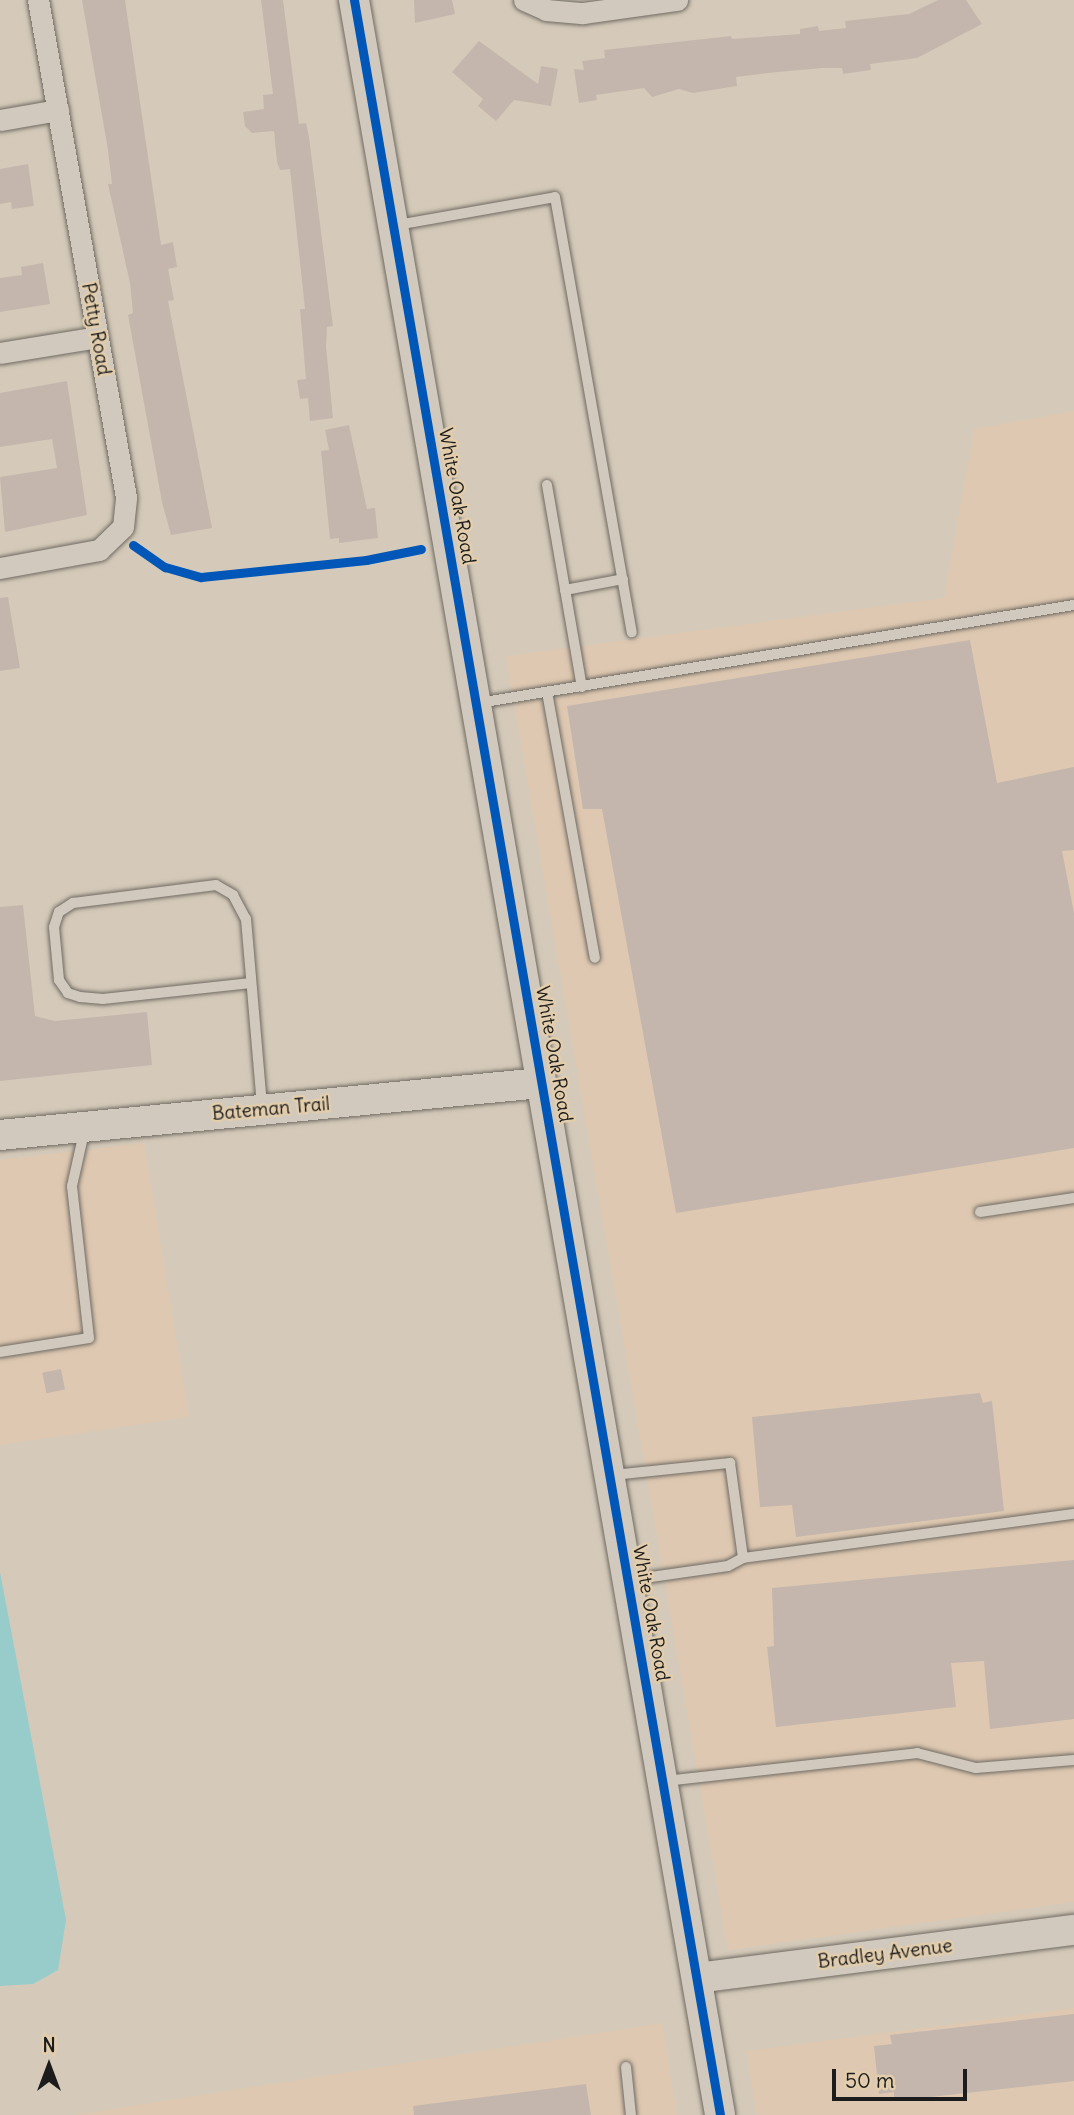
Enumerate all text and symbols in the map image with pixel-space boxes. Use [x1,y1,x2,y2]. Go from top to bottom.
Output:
street label: Petty Road [77,281,115,377]
street label: White Oak Road [434,426,480,566]
street label: White Oak Road [531,984,577,1124]
street label: Bateman Trail [211,1092,331,1126]
street label: White Oak Road [628,1543,674,1683]
street label: Bradley Avenue [816,1934,954,1974]
north arrow [14,2031,84,2101]
text: N [42,2033,56,2057]
scale bar [836,2056,971,2100]
text: 50 m [845,2067,894,2094]

